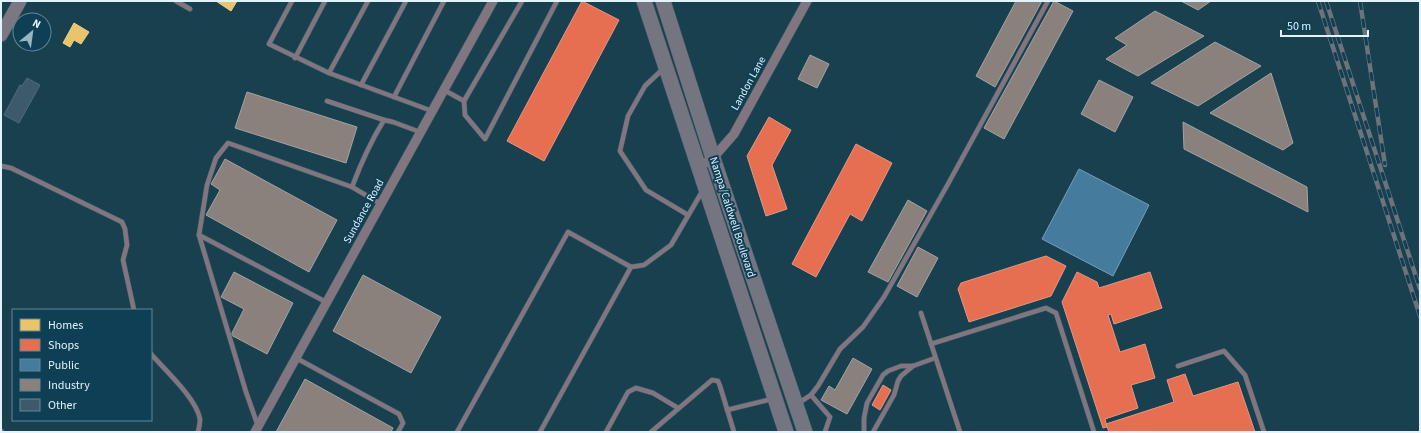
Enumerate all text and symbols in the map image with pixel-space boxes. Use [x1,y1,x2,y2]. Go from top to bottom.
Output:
north arrow [12,12,52,52]
scale bar [1281,12,1368,38]
text: N [30,15,43,32]
text: 50 m [1287,18,1311,35]
street label: Landon Lane [727,53,770,113]
street label: Nampa/Caldwell Boulevard [706,155,759,279]
street label: Sundance Road [340,176,387,246]
legend [12,309,152,421]
text: Homes [48,317,83,334]
text: Shops [48,337,79,354]
text: Public [48,357,80,374]
text: Industry [48,377,90,394]
text: Other [48,397,78,414]

